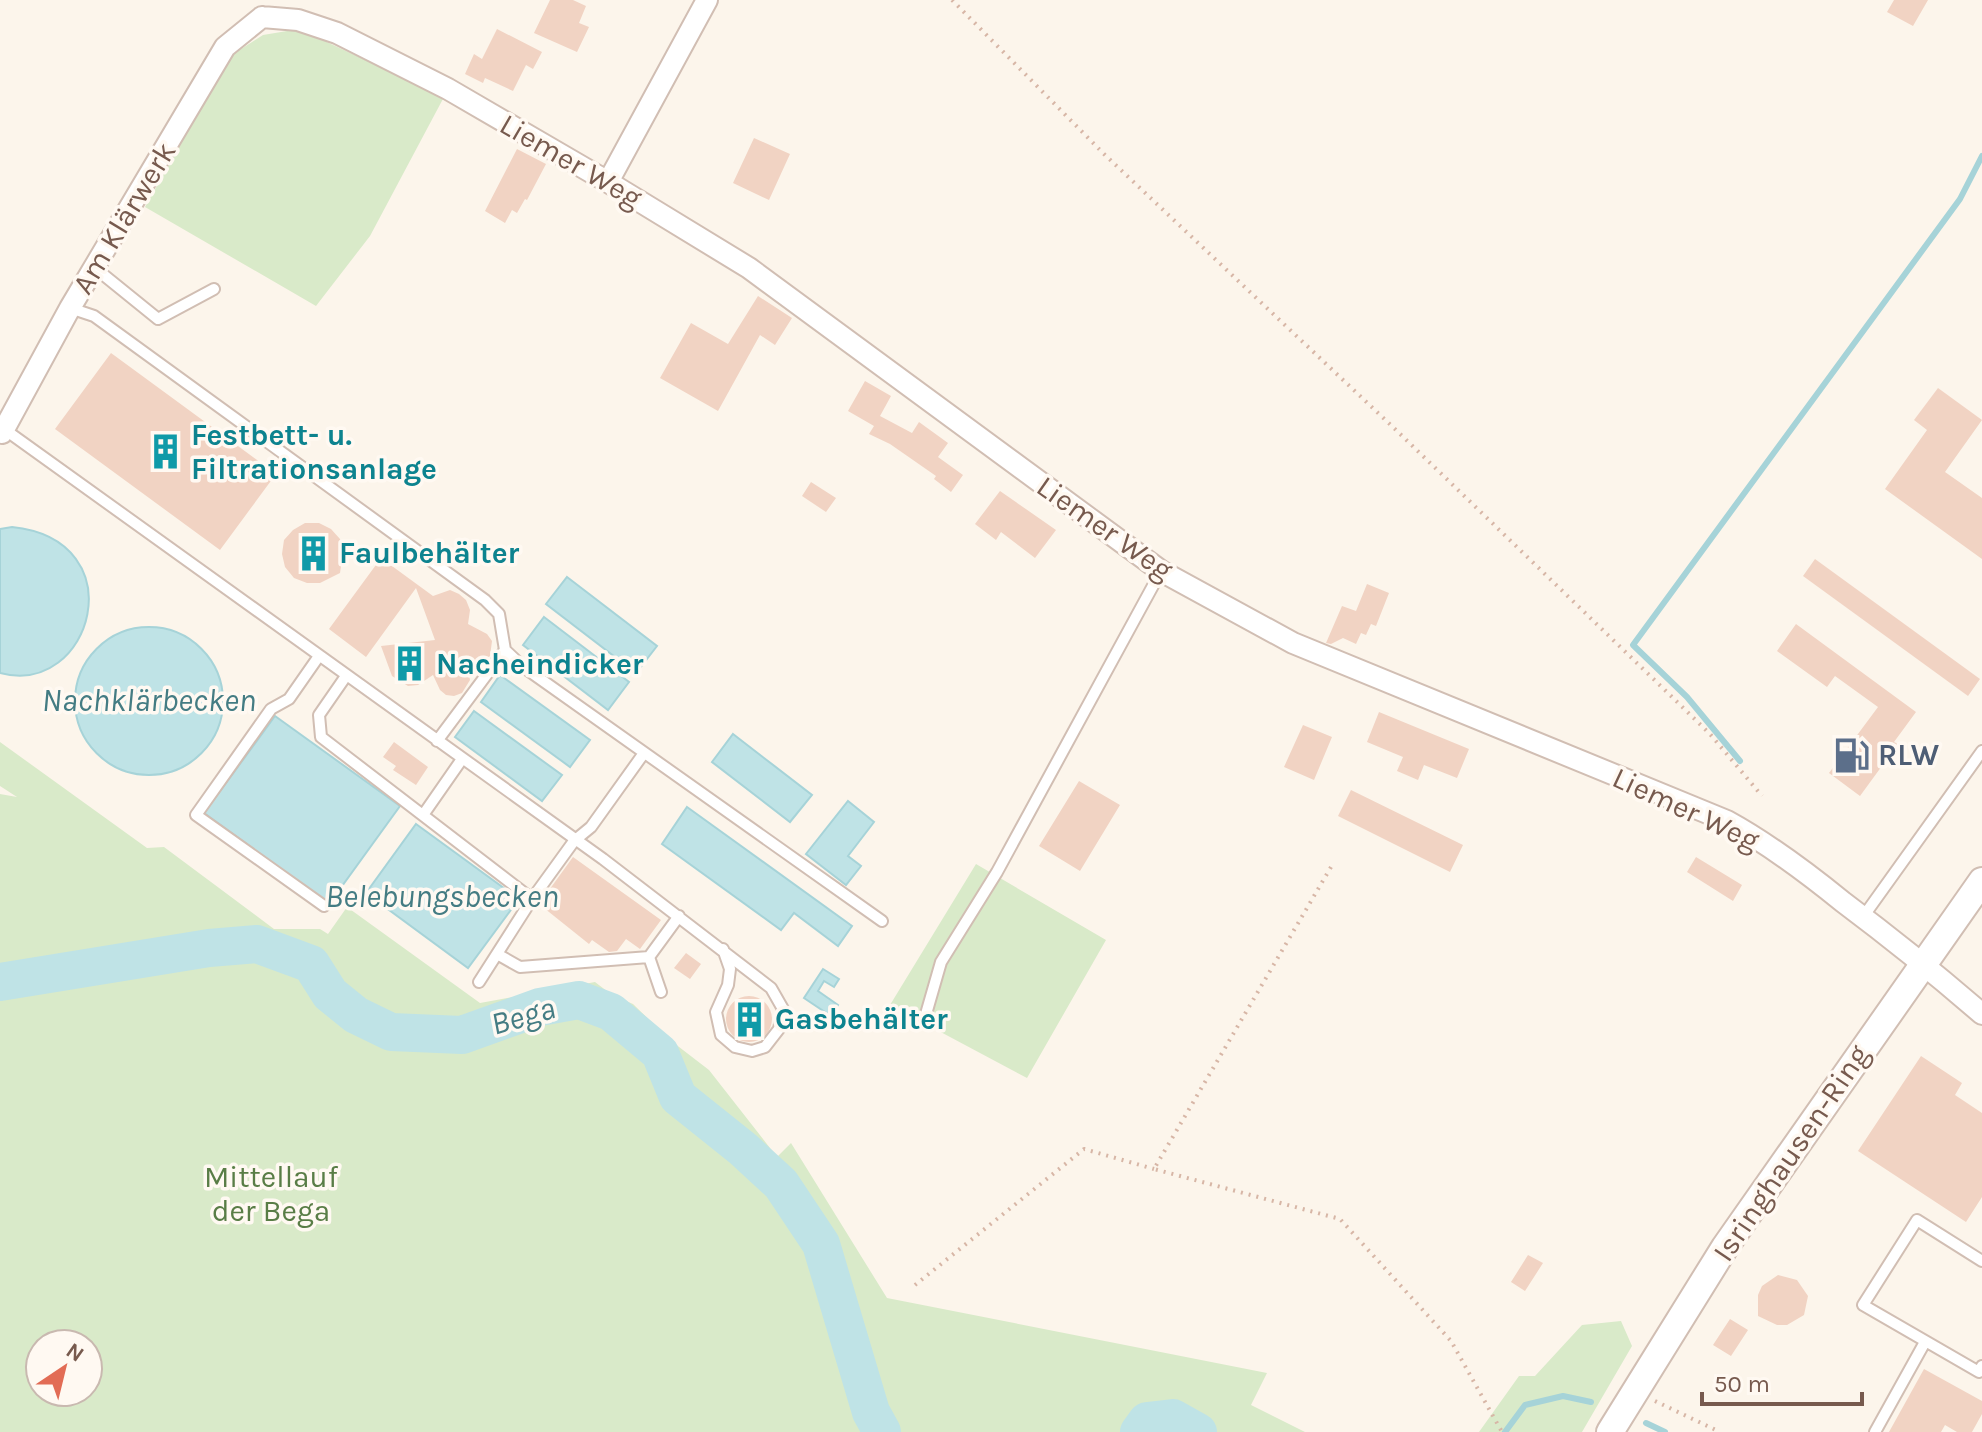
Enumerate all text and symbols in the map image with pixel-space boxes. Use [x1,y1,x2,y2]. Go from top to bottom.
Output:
street label: Liemer Weg [494,106,648,216]
street label: Am Klärwerk [64,135,184,301]
place label: Festbett- u. Filtrationsanlage [191,417,437,487]
building icon: Festbett- u. Filtrationsanlage [146,433,184,471]
street label: Liemer Weg [1030,468,1180,588]
building icon: Faulbehälter [294,534,332,572]
place label: Faulbehälter [339,535,520,571]
building icon: Nacheindicker [391,645,429,683]
place label: Nacheindicker [436,646,644,682]
water label: Nachklärbecken [42,682,256,719]
fuel station icon: RLW [1833,736,1871,774]
place label: RLW [1878,737,1940,773]
street label: Liemer Weg [1607,759,1765,859]
water label: Belebungsbecken [325,878,559,915]
water label: Bega [487,989,559,1043]
building icon: Gasbehälter [730,1000,768,1038]
place label: Gasbehälter [775,1001,948,1037]
street label: Isringhausen-Ring [1705,1038,1877,1268]
park label: Mittellauf der Bega [204,1159,339,1229]
north arrow [24,1328,104,1408]
text: N [61,1337,89,1368]
scale bar [1702,1356,1862,1406]
text: 50 m [1714,1370,1770,1398]

